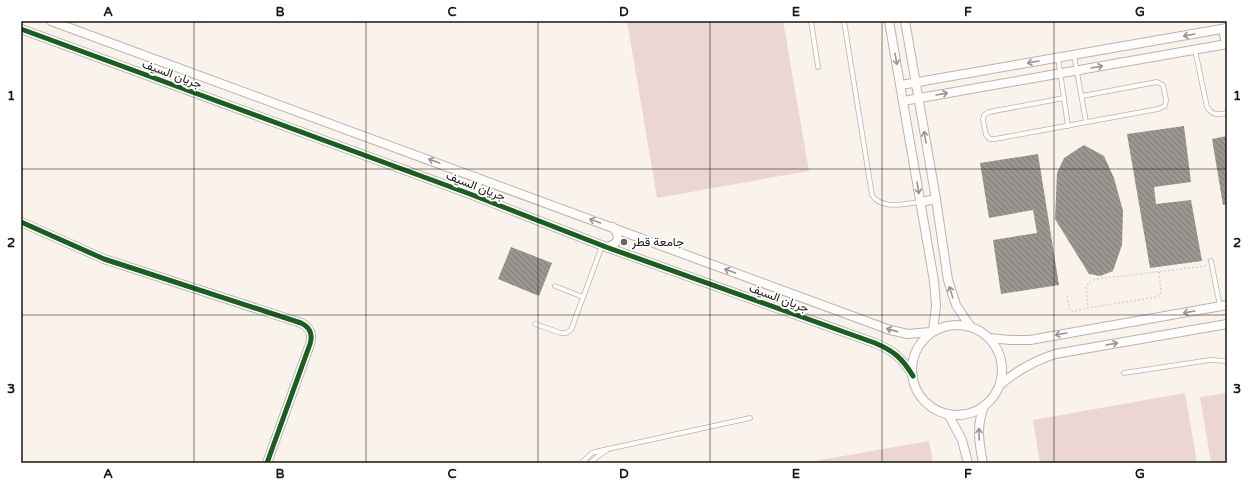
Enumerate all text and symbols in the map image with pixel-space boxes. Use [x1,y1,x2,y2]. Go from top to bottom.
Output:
text: A [103,4,113,20]
text: B [275,4,285,20]
text: C [447,4,457,20]
text: D [619,4,629,20]
text: E [792,4,800,20]
text: F [964,4,972,20]
text: G [1135,4,1145,20]
one-way arrow [1182,31,1195,39]
one-way arrow [892,53,900,66]
street label: جريان السيف [140,57,204,92]
one-way arrow [1027,58,1040,66]
one-way arrow [1090,63,1103,71]
text: 1 [7,88,15,104]
text: 1 [1233,88,1241,104]
one-way arrow [935,90,948,98]
one-way arrow [921,130,929,143]
one-way arrow [428,157,440,165]
street label: جريان السيف [444,168,508,205]
one-way arrow [914,181,922,194]
one-way arrow [590,216,602,224]
text: 2 [7,235,15,251]
place label: جامعة قطر [631,235,684,250]
text: 2 [1233,235,1241,251]
marker: جامعة قطر [619,237,629,247]
one-way arrow [725,266,737,274]
street label: جريان السيف [747,281,811,316]
one-way arrow [947,287,955,299]
one-way arrow [1182,308,1195,316]
one-way arrow [885,326,898,333]
one-way arrow [1054,331,1067,339]
one-way arrow [1105,340,1118,348]
text: 3 [7,381,15,397]
text: 3 [1233,381,1241,397]
one-way arrow [975,428,983,441]
text: A [103,466,113,482]
text: B [275,466,285,482]
text: C [447,466,457,482]
text: D [619,466,629,482]
text: E [792,466,800,482]
text: F [964,466,972,482]
text: G [1135,466,1145,482]

